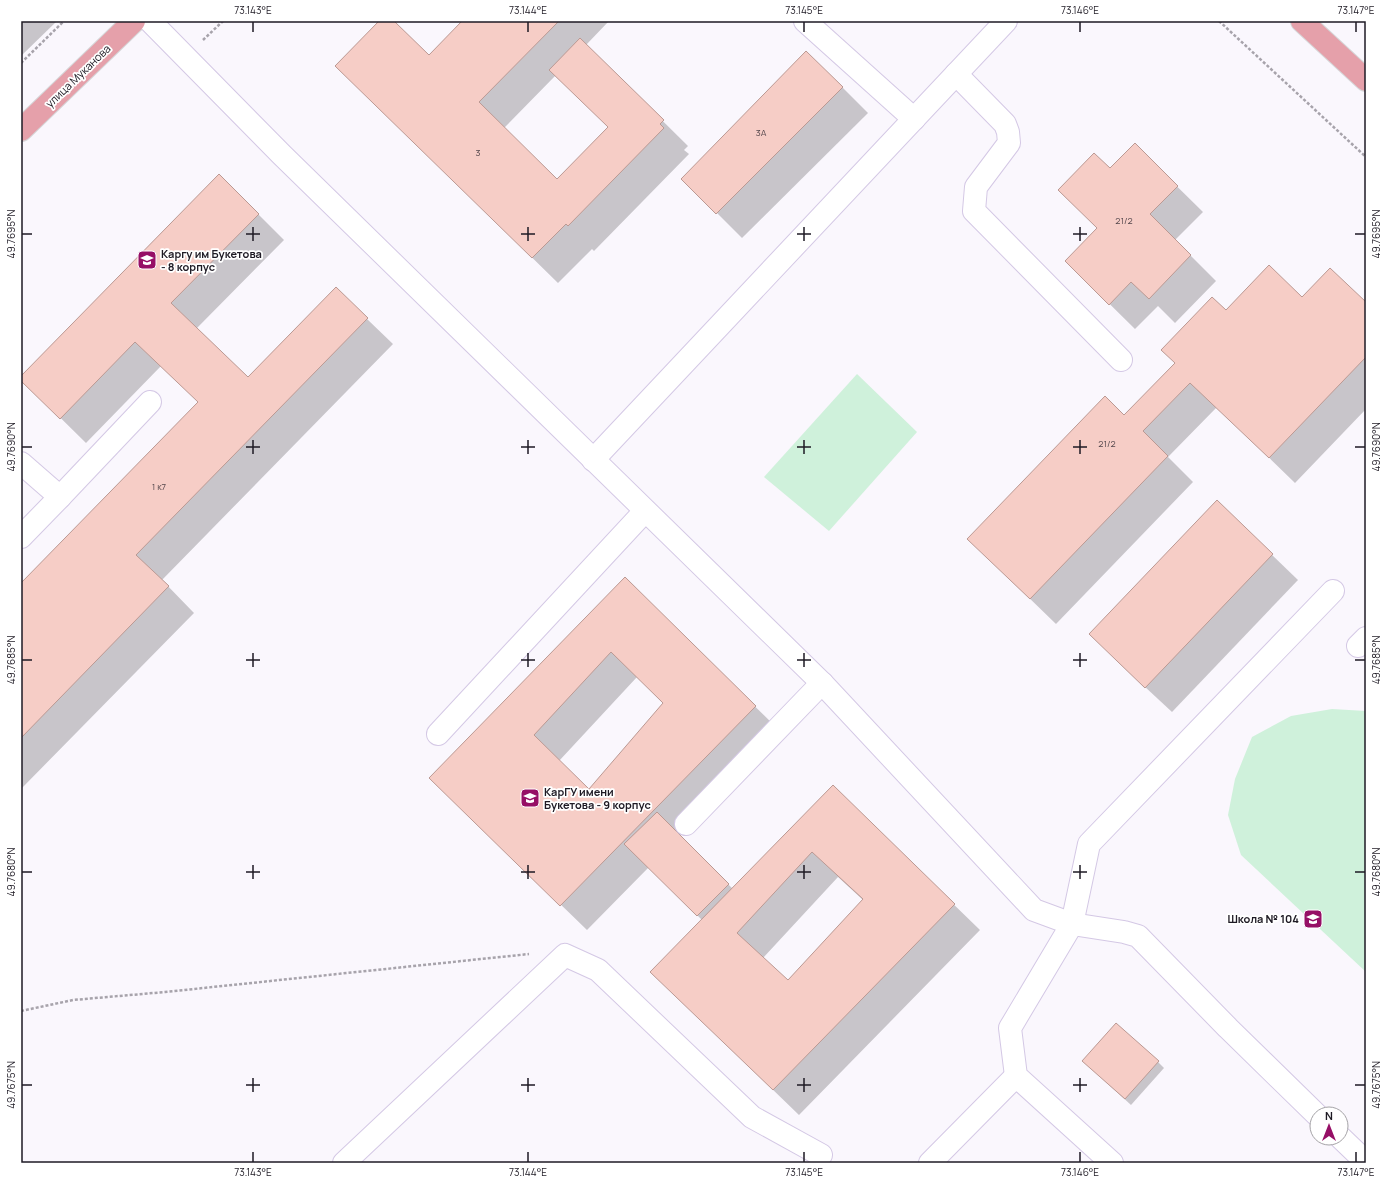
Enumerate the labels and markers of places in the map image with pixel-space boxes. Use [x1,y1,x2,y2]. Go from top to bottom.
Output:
place label: Каргу им Букетова - 8 корпус [161,246,262,274]
school or university icon: Каргу им Букетова - 8 корпус [136,249,158,271]
place label: КарГУ имени Букетова - 9 корпус [544,784,651,812]
school or university icon: КарГУ имени Букетова - 9 корпус [519,787,541,809]
school or university icon: Школа № 104 [1302,908,1324,930]
place label: Школа № 104 [1227,911,1299,926]

